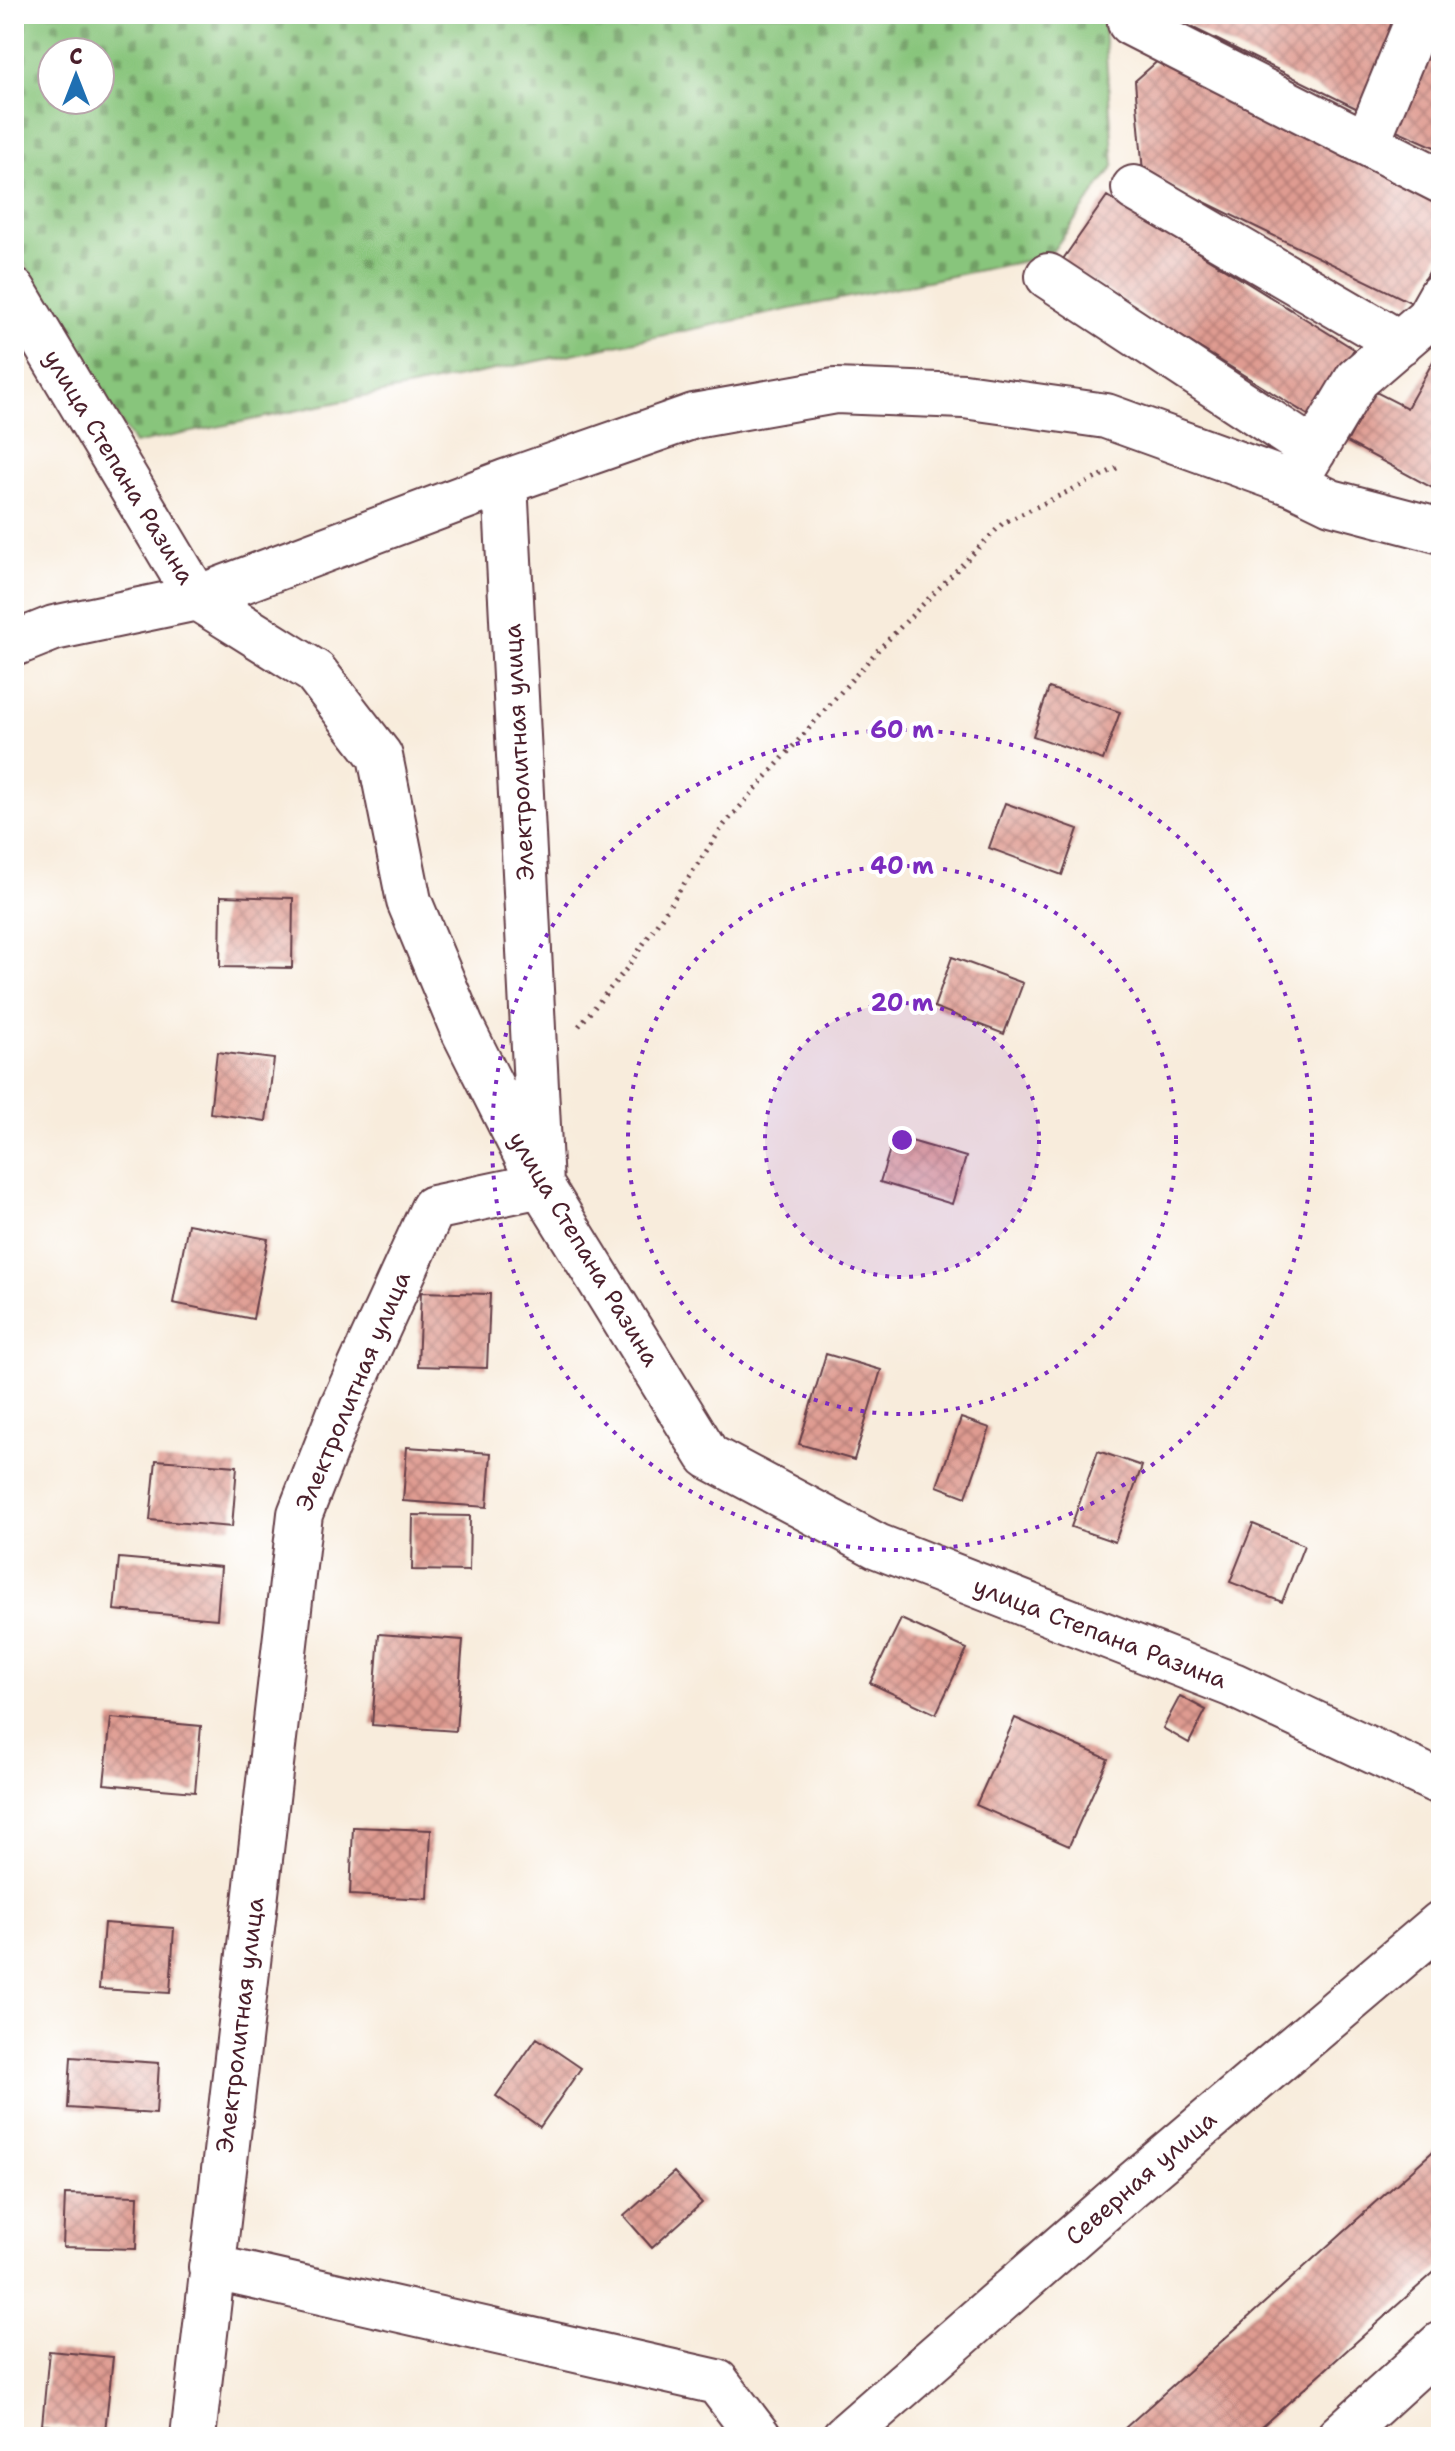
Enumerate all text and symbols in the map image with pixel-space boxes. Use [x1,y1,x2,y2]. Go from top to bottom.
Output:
north arrow [36,36,116,116]
text: С [69,42,83,71]
street label: улица Степана Разина [36,344,202,591]
street label: Электролитная улица [496,623,542,881]
text: 60 m [870,714,934,746]
text: 40 m [870,850,934,882]
text: 20 m [870,987,934,1019]
street label: улица Степана Разина [501,1126,667,1373]
centre of rings [888,1126,916,1154]
street label: Электролитная улица [288,1266,418,1516]
street label: улица Степана Разина [969,1570,1231,1696]
street label: Электролитная улица [208,1895,272,2154]
street label: Северная улица [1059,2104,1223,2252]

